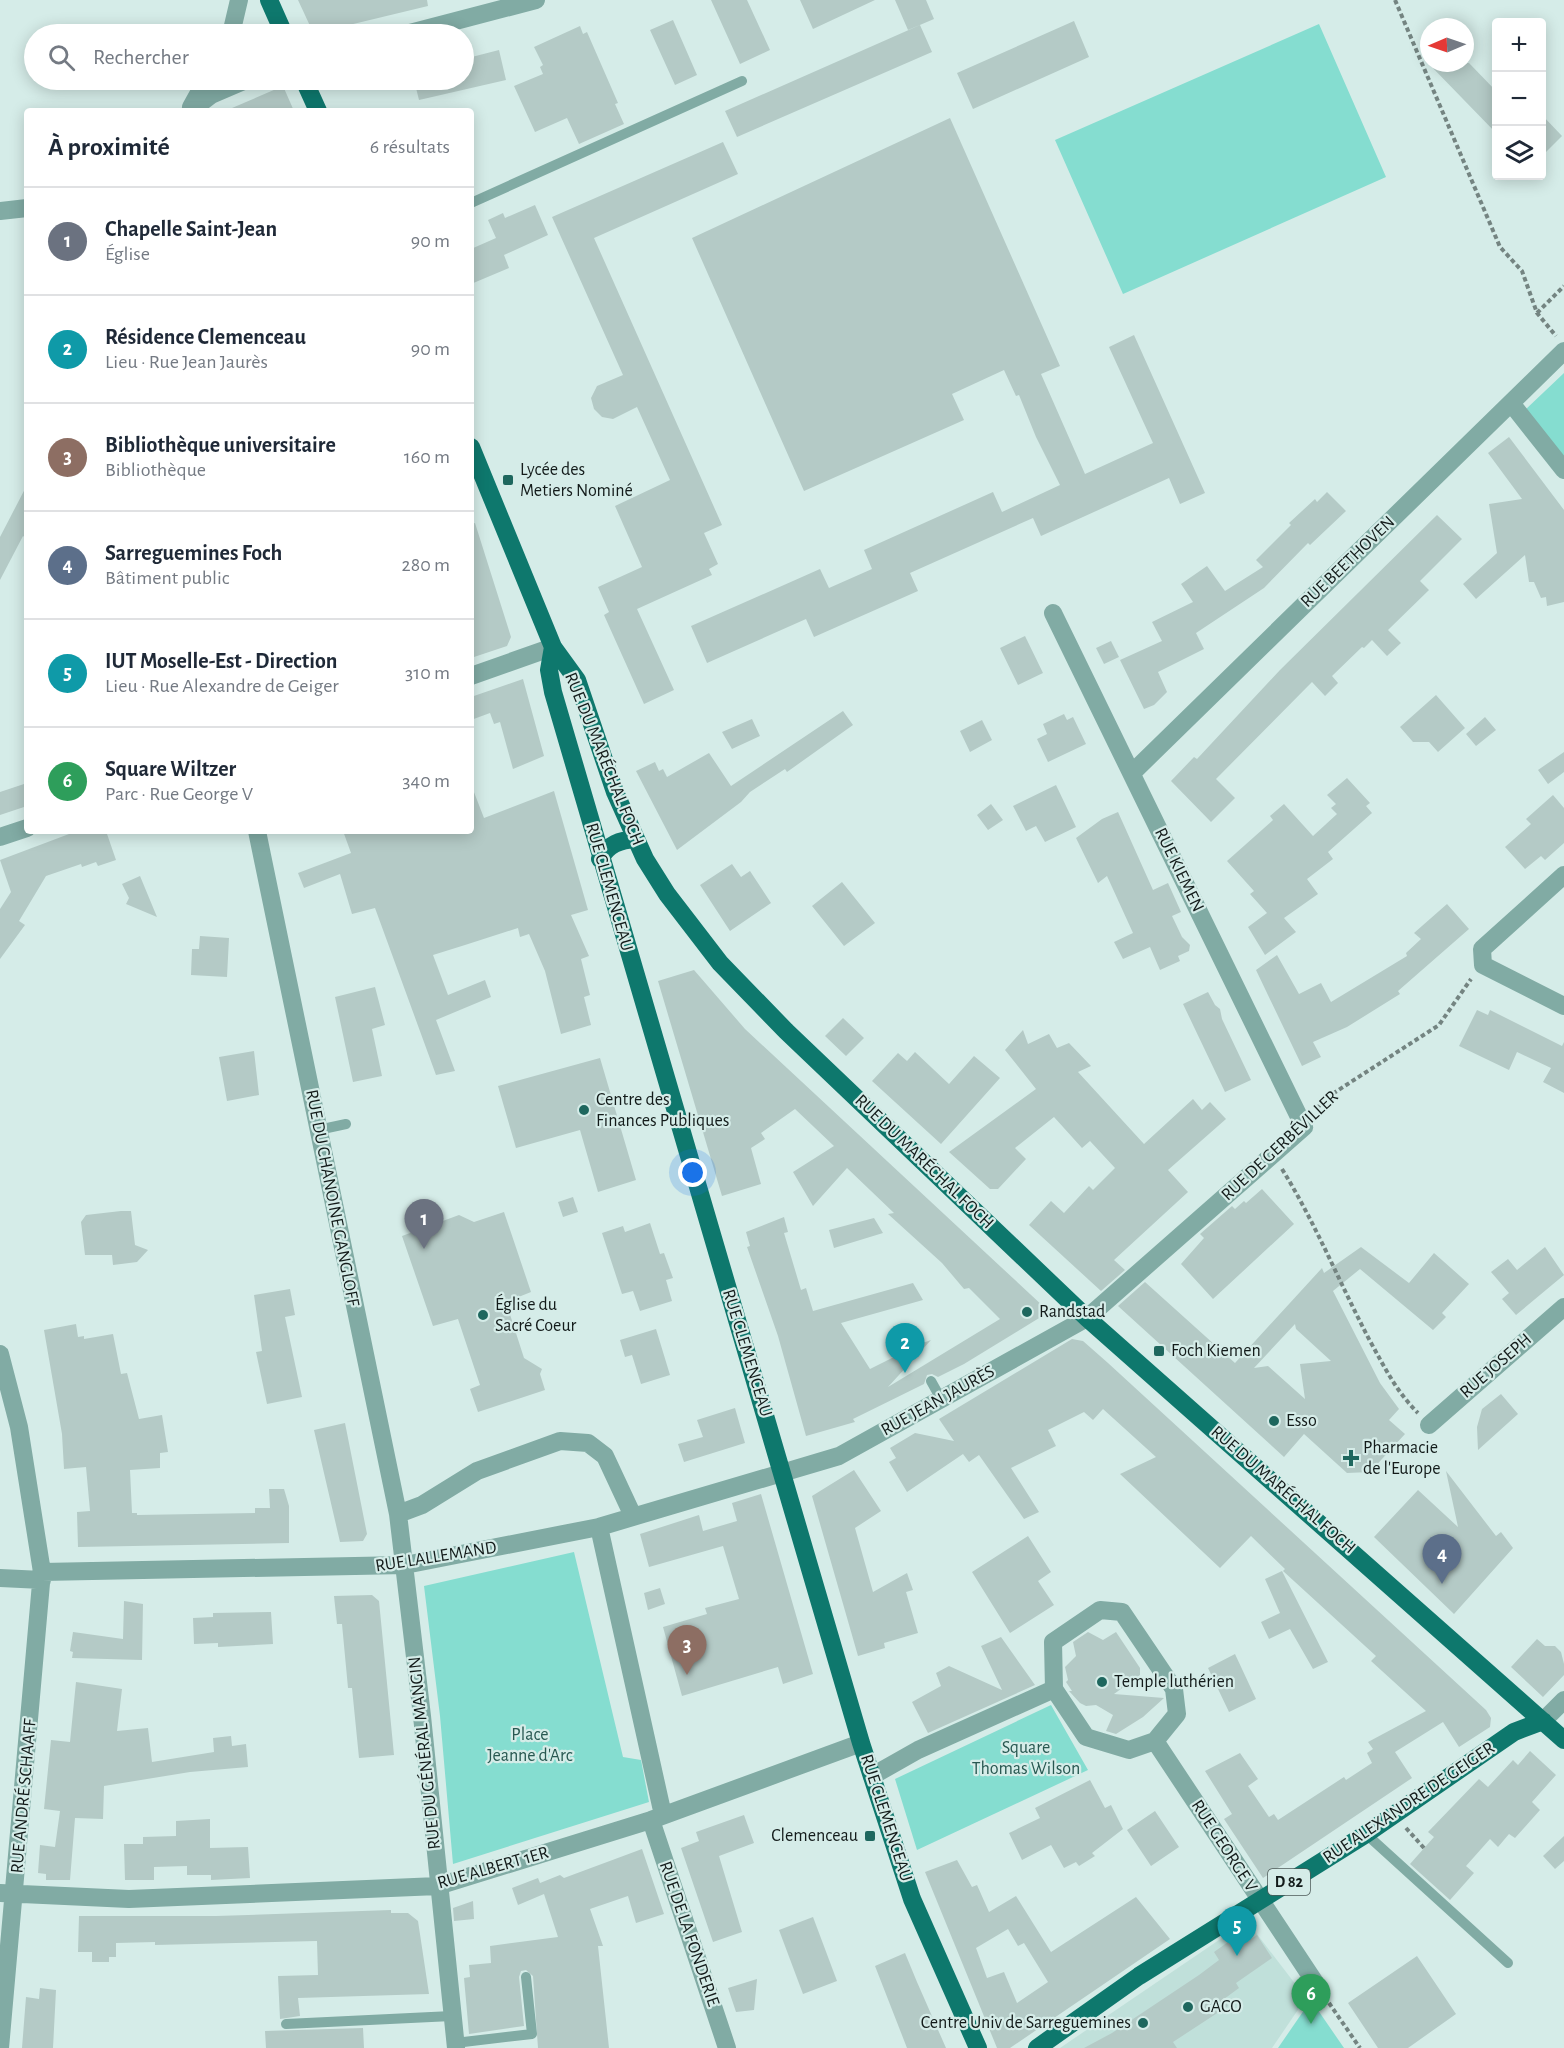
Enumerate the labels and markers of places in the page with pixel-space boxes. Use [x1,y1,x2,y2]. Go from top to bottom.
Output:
place label: Lycée des Metiers Nominé [520,461,633,500]
marker: Lycée des Metiers Nominé [501,473,515,487]
place label: Centre des Finances Publiques [596,1091,729,1130]
marker: Centre des Finances Publiques [577,1103,591,1117]
pin: 1 [404,1200,444,1249]
place label: Église du Sacré Coeur [495,1293,576,1335]
place label: Randstad [1039,1303,1105,1321]
marker: Randstad [1020,1305,1034,1319]
marker: Église du Sacré Coeur [476,1308,490,1322]
pin: 2 [886,1324,924,1373]
place label: Foch Kiemen [1171,1342,1261,1360]
marker: Foch Kiemen [1152,1344,1166,1358]
place label: Esso [1286,1412,1317,1430]
marker: Esso [1267,1414,1281,1428]
place label: Pharmacie de l'Europe [1363,1439,1440,1478]
marker: Pharmacie de l'Europe [1344,1451,1358,1465]
pin: 4 [1422,1534,1462,1584]
pin: 3 [668,1626,706,1675]
place label: Temple luthérien [1114,1673,1234,1691]
marker: Temple luthérien [1095,1675,1109,1689]
place label: Clemenceau [771,1827,858,1845]
marker: Clemenceau [863,1829,877,1843]
pin: 5 [1218,1906,1256,1956]
pin: 6 [1292,1974,1330,2024]
place label: GACO [1200,1998,1242,2016]
marker: GACO [1181,2000,1195,2014]
place label: Centre Univ de Sarreguemines [921,2014,1131,2032]
marker: Centre Univ de Sarreguemines [1136,2016,1150,2030]

